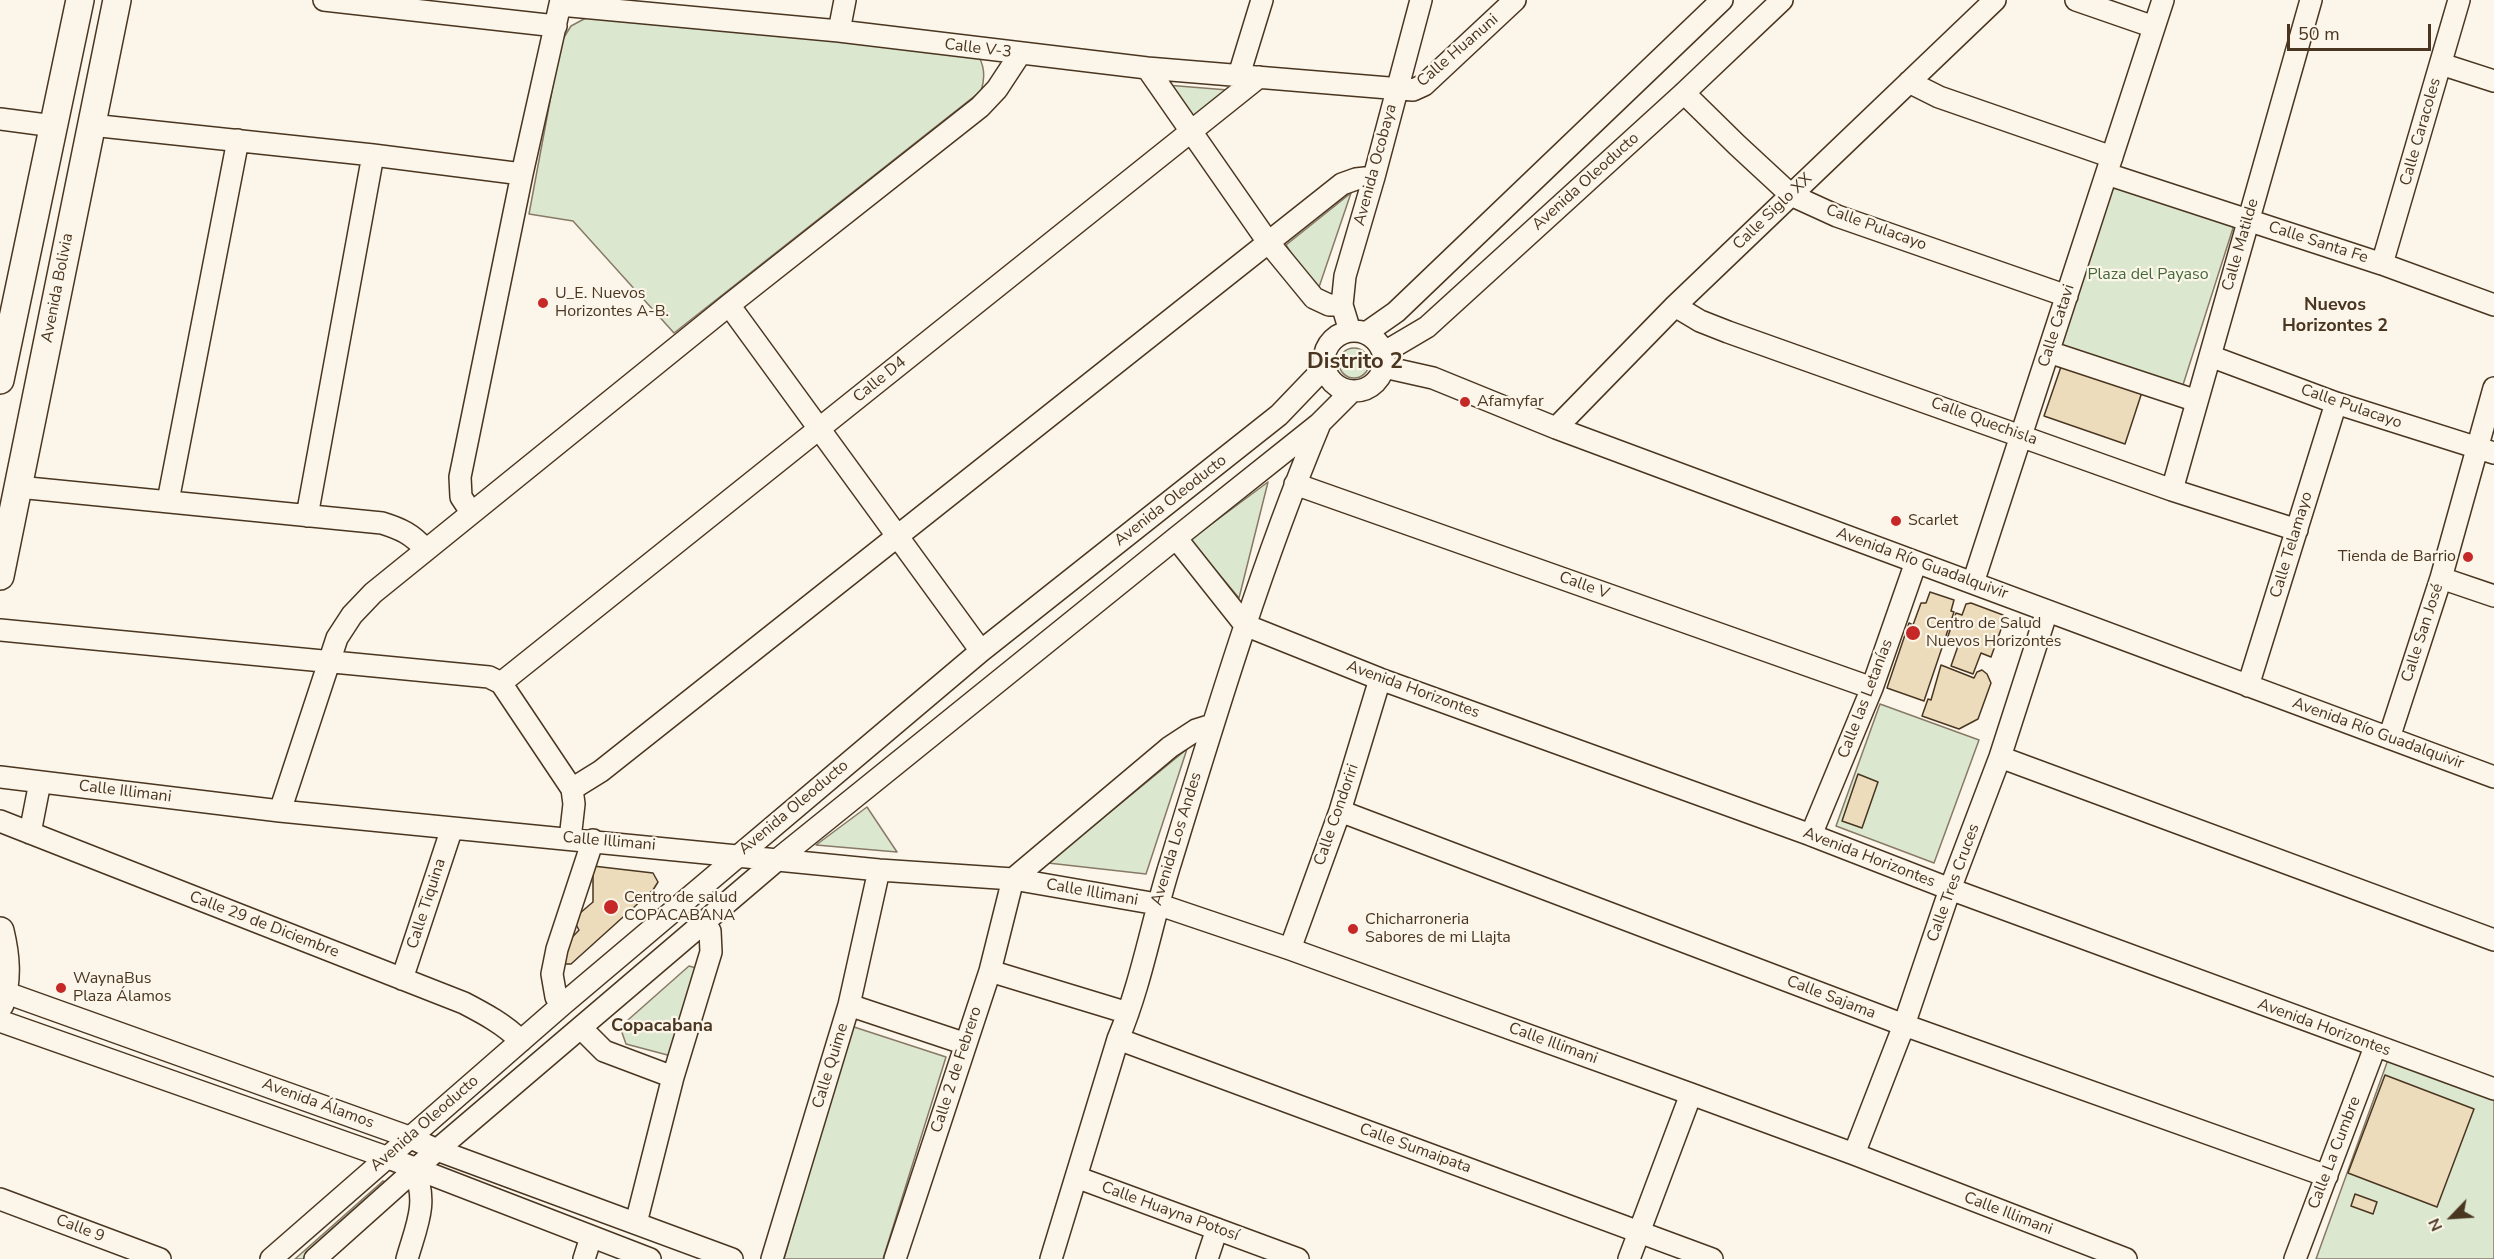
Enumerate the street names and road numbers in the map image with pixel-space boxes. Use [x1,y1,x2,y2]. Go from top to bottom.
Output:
street label: Calle Huanuni [1413,10,1503,92]
street label: Calle V-3 [943,35,1013,63]
street label: Calle Caracoles [2396,76,2446,188]
street label: Avenida Ocobaya [1351,102,1401,228]
street label: Avenida Oleoducto [1529,129,1643,235]
street label: Calle Siglo XX [1730,170,1816,254]
street label: Calle Matilde [2219,197,2263,293]
street label: Calle Pulacayo [1823,201,1929,255]
street label: Calle Santa Fe [2266,218,2370,268]
street label: Avenida Bolivia [38,232,78,344]
street label: Calle Catavi [2035,282,2079,370]
street label: Calle D4 [850,353,910,407]
street label: Calle Pulacayo [2298,381,2404,433]
street label: Calle Quechisla [1928,394,2040,450]
street label: Avenida Oleoducto [1111,451,1231,551]
street label: Calle Telamayo [2267,489,2317,601]
street label: Avenida Río Guadalquivir [1834,524,2010,604]
street label: Calle V [1556,568,1612,604]
street label: Calle San José [2398,581,2448,685]
street label: Calle las Letanías [1834,637,1898,761]
street label: Avenida Horizontes [1344,657,1482,723]
street label: Avenida Río Guadalquivir [2290,694,2466,774]
street label: Avenida Oleoducto [735,757,853,859]
street label: Calle Condoriri [1311,762,1363,868]
street label: Avenida Los Andes [1148,770,1206,908]
street label: Calle Illimani [78,777,172,807]
street label: Calle Tres Cruces [1924,821,1984,945]
street label: Avenida Horizontes [1800,824,1938,892]
street label: Calle Illimani [562,828,656,856]
street label: Calle Tiquina [403,856,451,952]
street label: Calle Illimani [1044,875,1140,911]
street label: Calle 29 de Diciembre [187,888,341,962]
street label: Calle Sajama [1784,972,1878,1024]
street label: Avenida Horizontes [2255,995,2393,1061]
street label: Calle 2 de Febrero [928,1004,986,1136]
street label: Calle Illimani [1506,1019,1600,1069]
street label: Calle Quime [809,1021,853,1111]
street label: Avenida Oleoducto [367,1072,483,1176]
street label: Avenida Álamos [259,1075,377,1133]
street label: Calle La Cumbre [2305,1094,2365,1212]
street label: Calle Sumaipata [1356,1120,1474,1178]
street label: Calle Huayna Potosí [1099,1178,1241,1246]
street label: Calle Illimani [1961,1188,2055,1240]
street label: Calle 9 [53,1211,107,1247]

